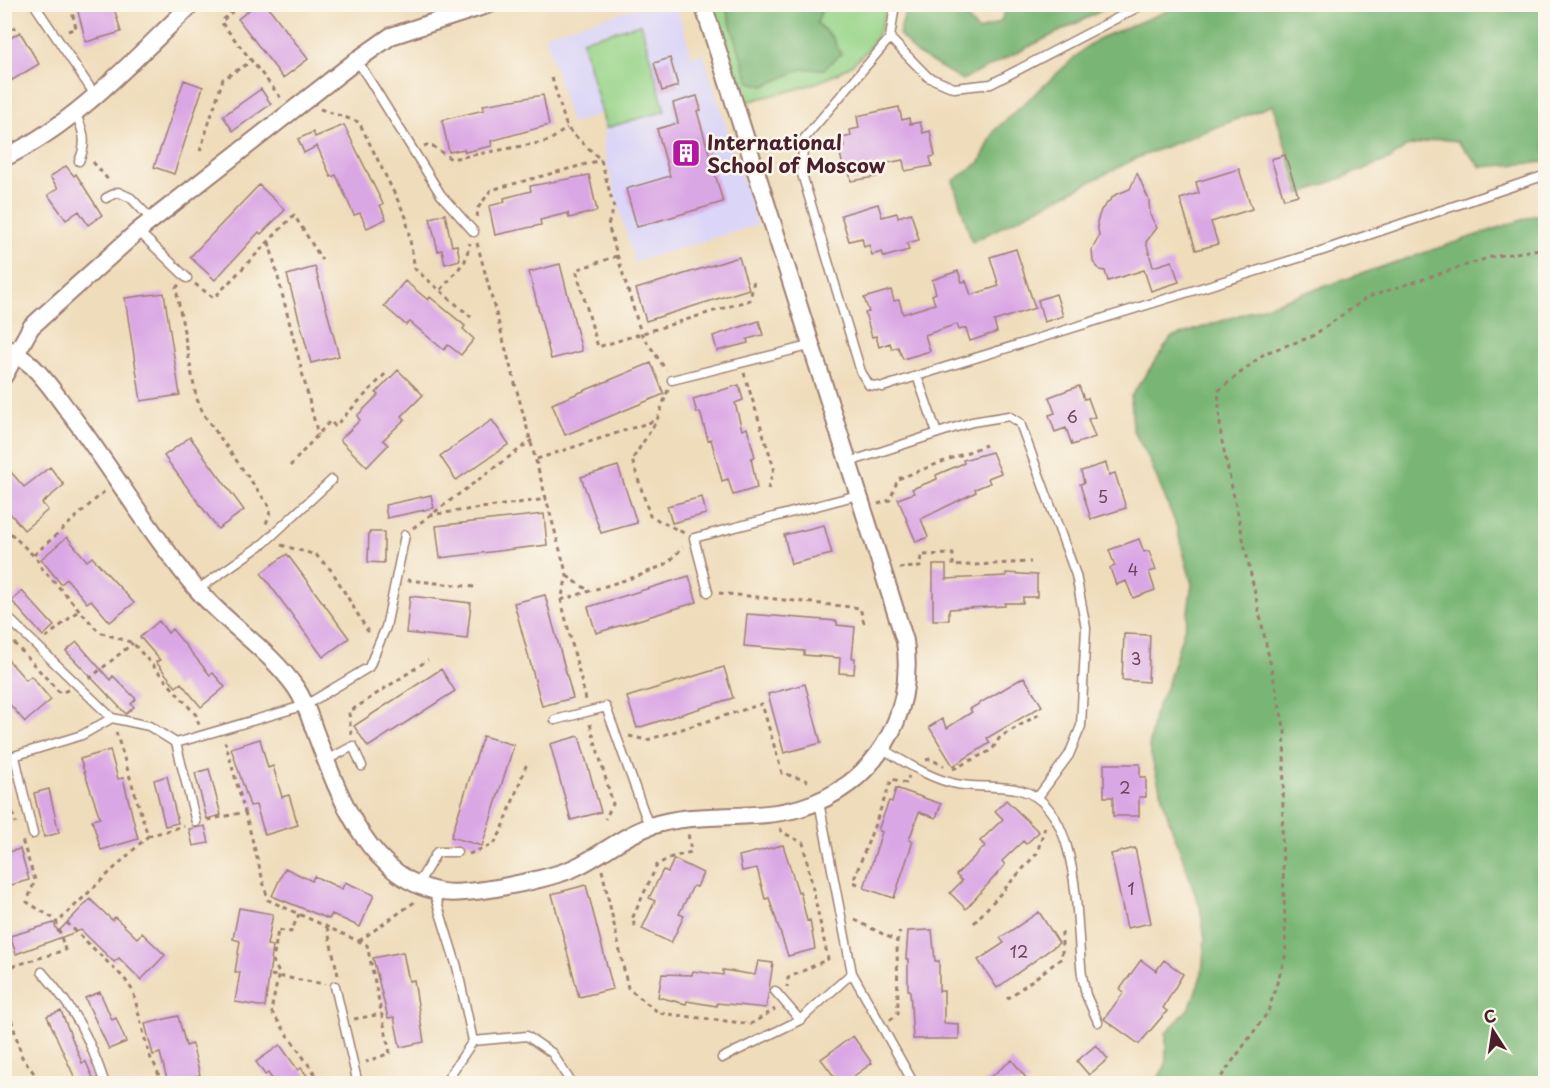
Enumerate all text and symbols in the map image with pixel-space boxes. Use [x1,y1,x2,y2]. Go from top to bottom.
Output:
place label: International School of Moscow [707,127,885,180]
building icon: International School of Moscow [670,137,702,169]
house number: 6 [1066,404,1078,428]
house number: 5 [1098,484,1108,508]
house number: 4 [1128,557,1138,581]
house number: 3 [1131,646,1141,670]
house number: 2 [1119,775,1131,799]
house number: 1 [1127,876,1135,900]
house number: 12 [1010,939,1028,963]
north arrow [1463,1001,1523,1061]
text: С [1481,1002,1498,1028]

